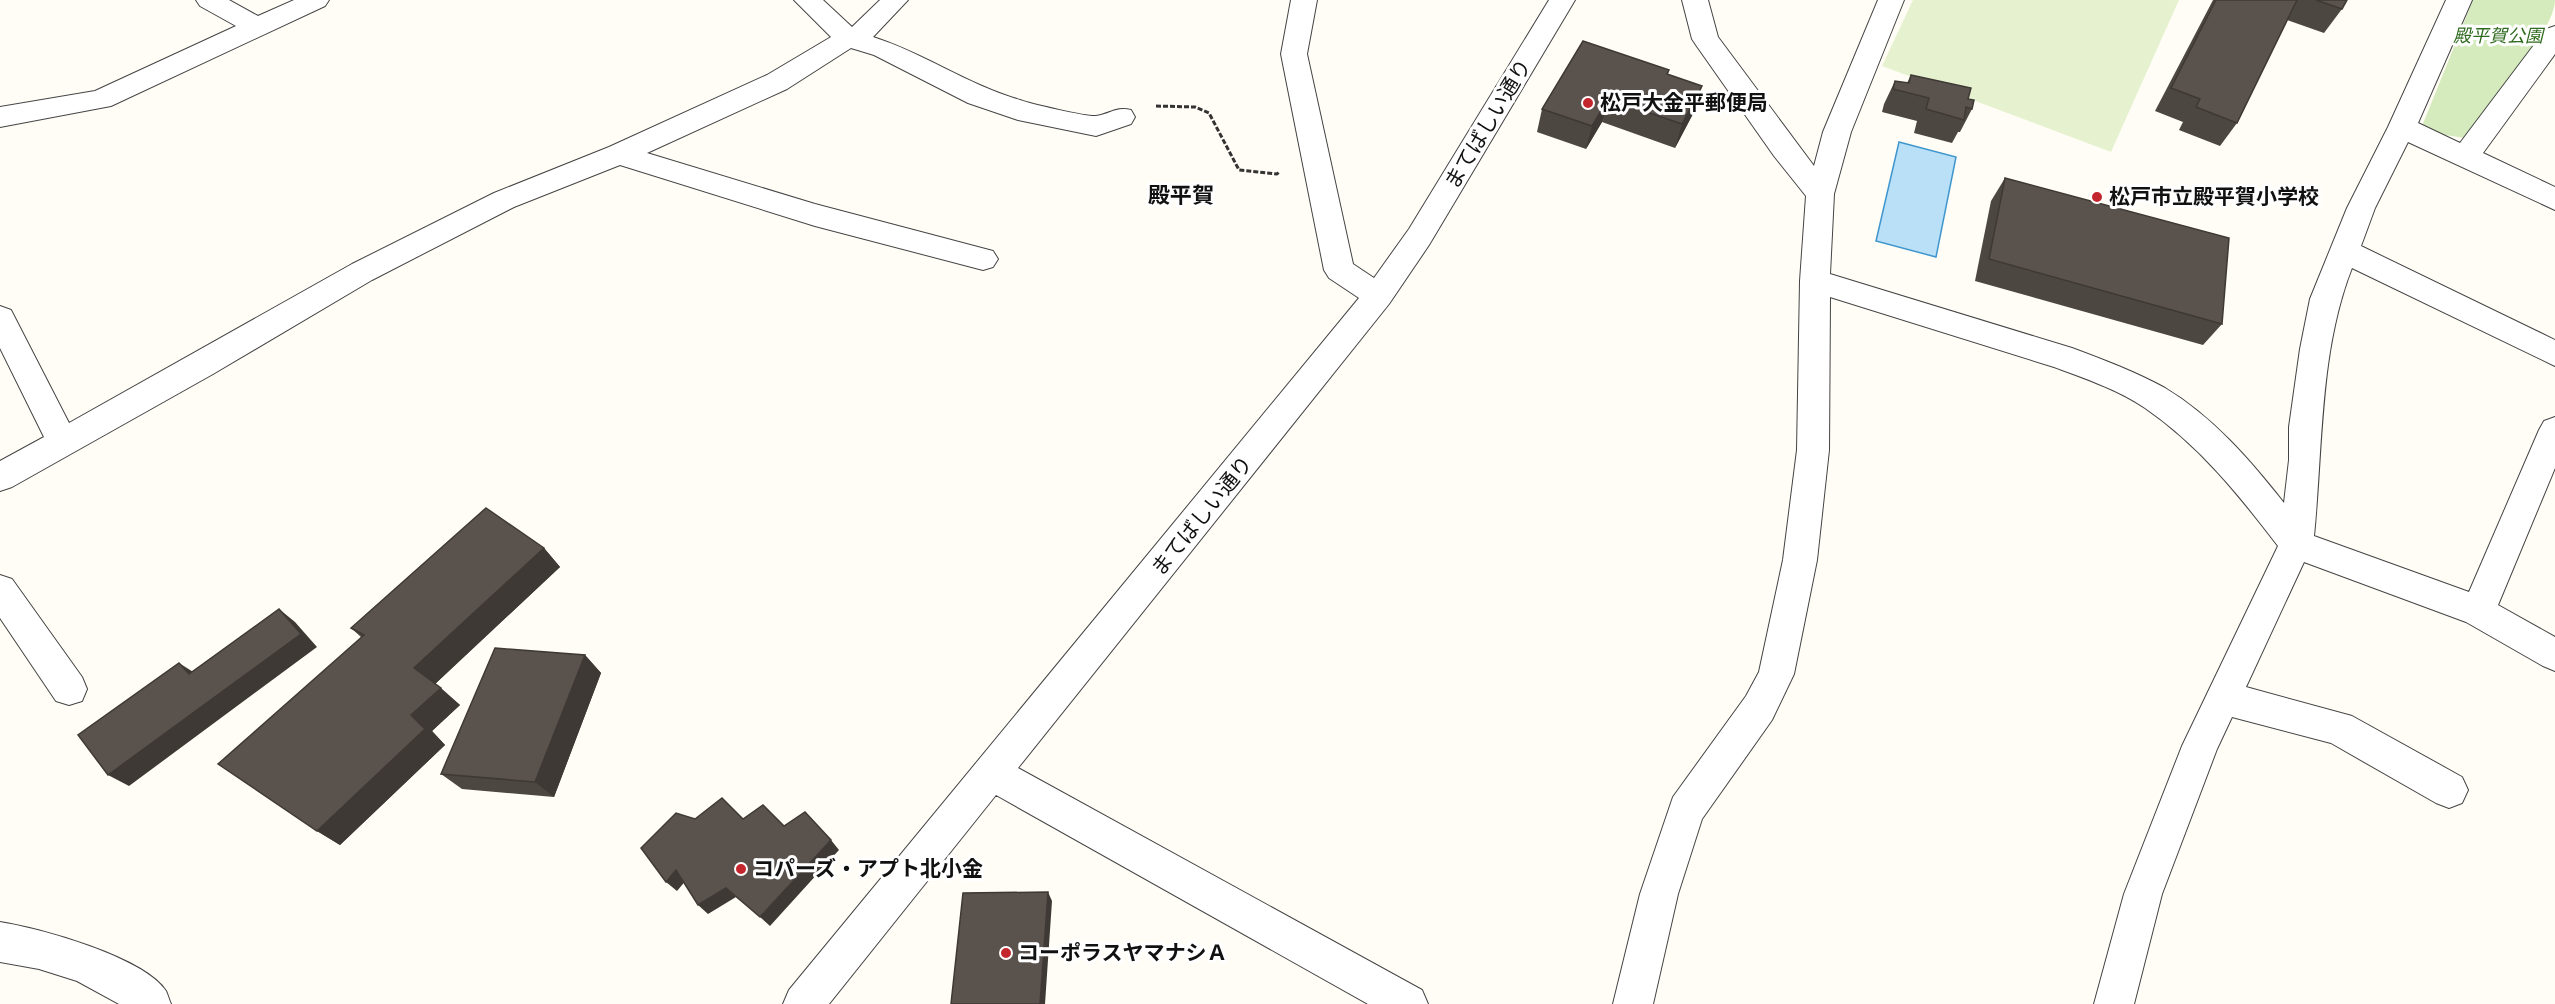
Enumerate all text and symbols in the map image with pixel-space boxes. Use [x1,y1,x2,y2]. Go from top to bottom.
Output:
park label: 殿平賀公園 [2453,25,2546,47]
street label: まてばしい通り [1439,54,1536,193]
place label: 松戸大金平郵便局 [1600,90,1768,115]
marker: 松戸大金平郵便局 [1581,96,1595,110]
district label: 殿平賀 [1148,182,1214,209]
place label: 松戸市立殿平賀小学校 [2109,184,2319,209]
marker: 松戸市立殿平賀小学校 [2090,190,2104,204]
street label: まてばしい通り [1146,451,1257,581]
place label: コパーズ・アプト北小金 [753,856,983,881]
marker: コパーズ・アプト北小金 [734,862,748,876]
place label: コーポラスヤマナシＡ [1018,940,1228,965]
marker: コーポラスヤマナシＡ [999,946,1013,960]

